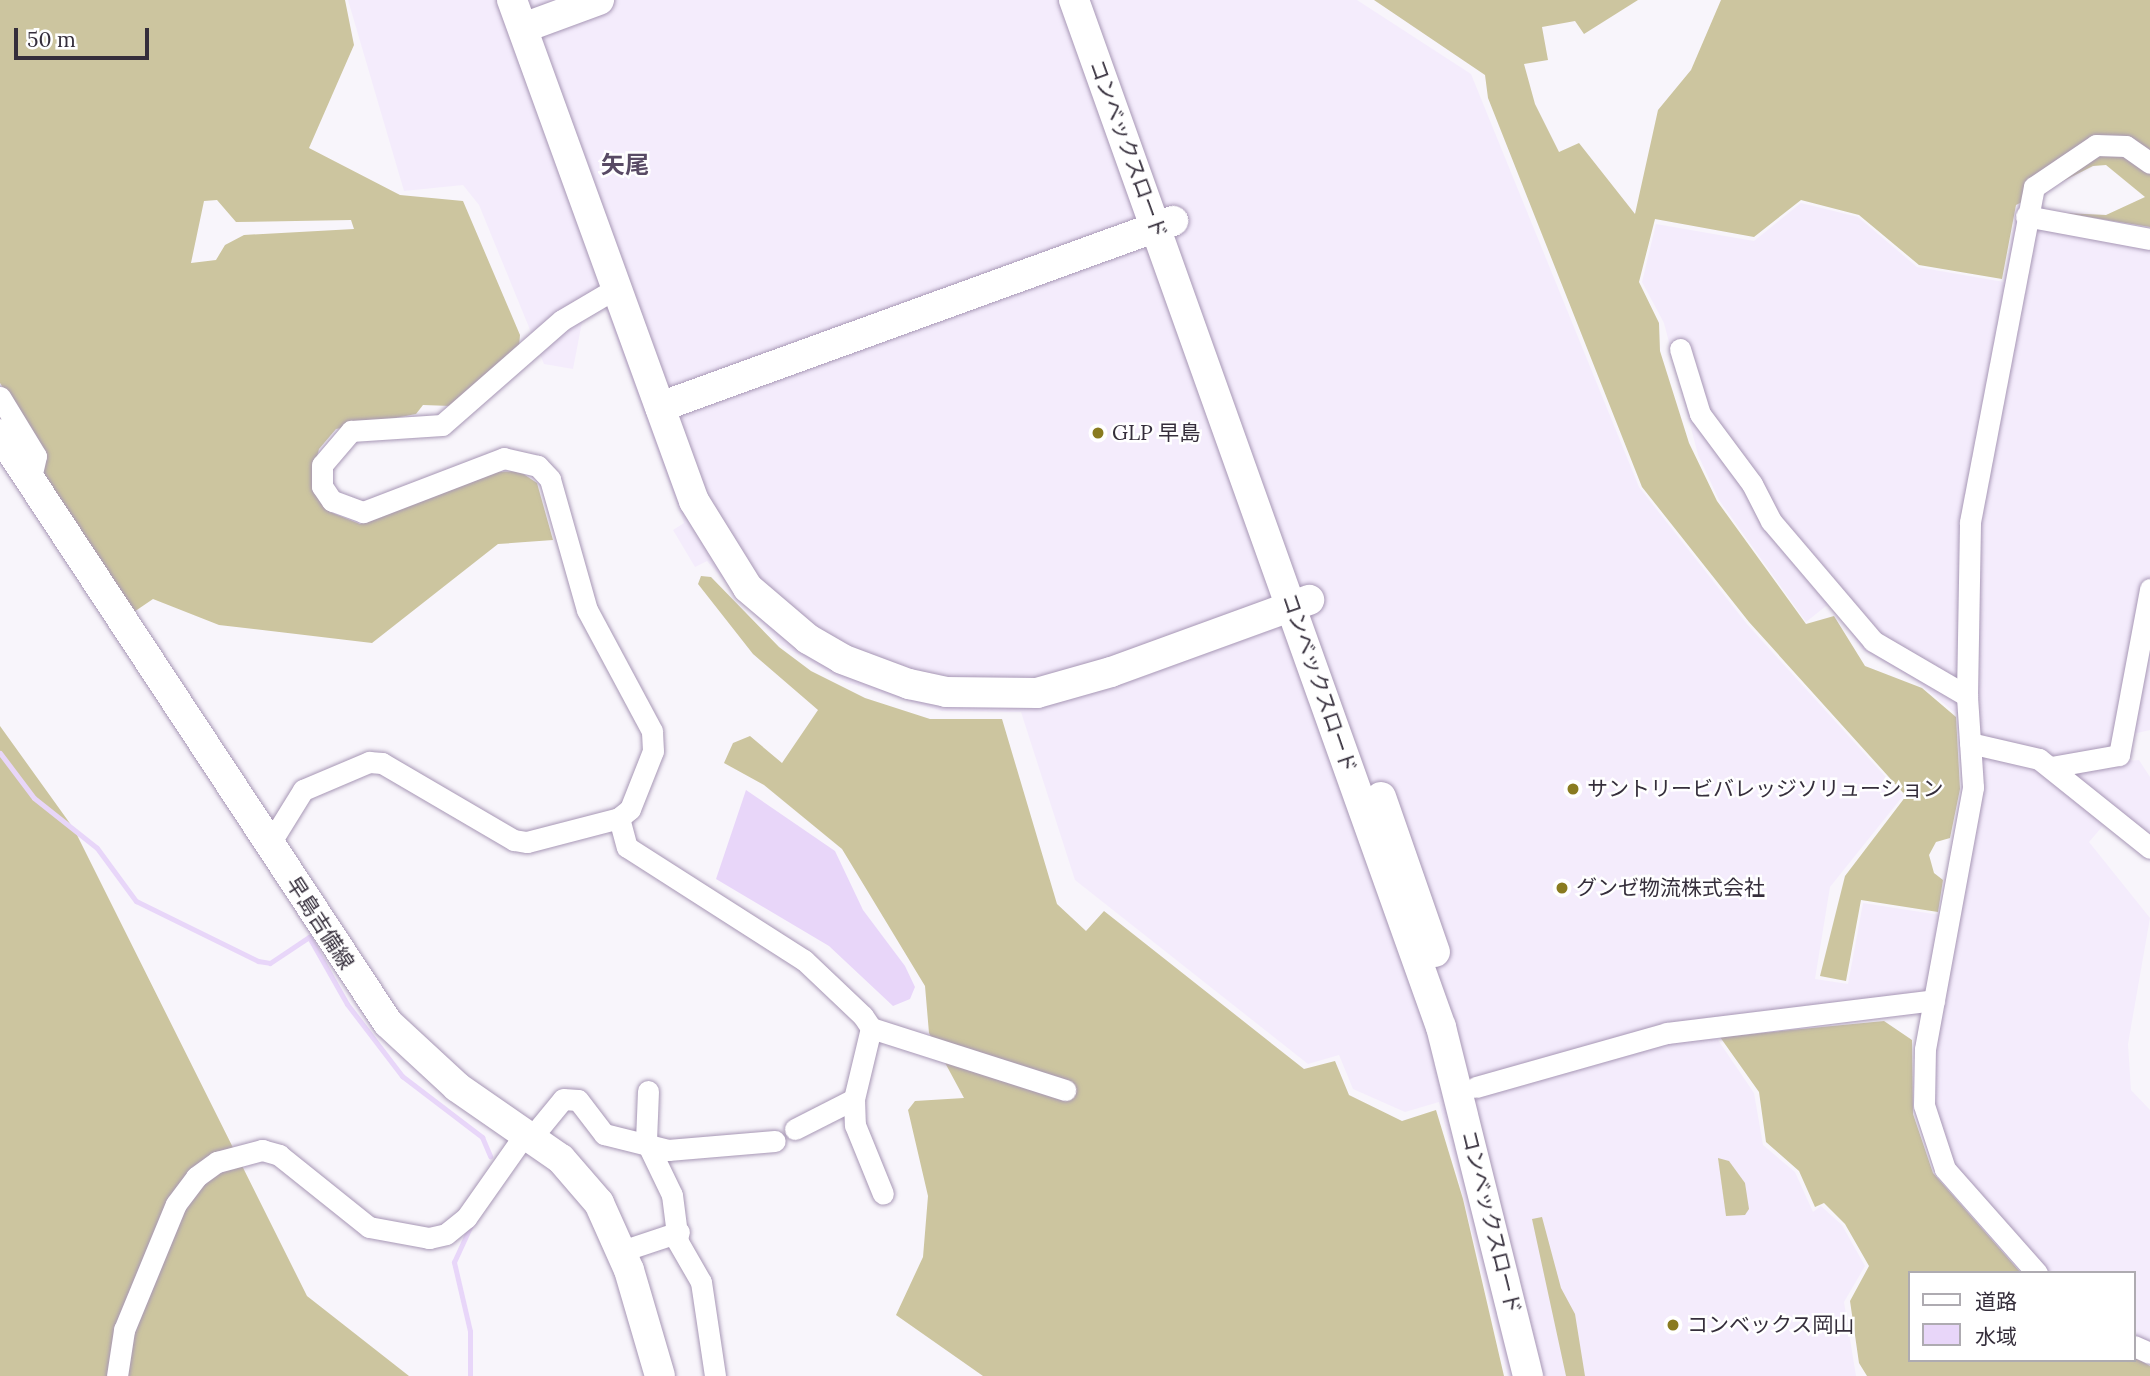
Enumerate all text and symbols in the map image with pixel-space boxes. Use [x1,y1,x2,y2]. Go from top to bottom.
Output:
scale bar [18,14,152,58]
text: 50 m [27,26,76,53]
street label: コンベックスロード [1084,56,1172,242]
district label: 矢尾 [601,151,649,179]
place label: GLP 早島 [1112,420,1200,446]
marker: GLP 早島 [1090,425,1106,441]
street label: コンベックスロード [1276,590,1362,776]
place label: サントリービバレッジソリューション [1587,776,1944,802]
marker: サントリービバレッジソリューション [1565,781,1581,797]
street label: 早島吉備線 [281,872,359,974]
place label: グンゼ物流株式会社 [1576,875,1765,901]
marker: グンゼ物流株式会社 [1554,880,1570,896]
street label: コンベックスロード [1456,1127,1526,1317]
legend [1909,1271,2136,1362]
text: 道路 [1975,1288,2017,1315]
place label: コンベックス岡山 [1687,1312,1855,1338]
marker: コンベックス岡山 [1665,1317,1681,1333]
text: 水域 [1975,1323,2017,1350]

